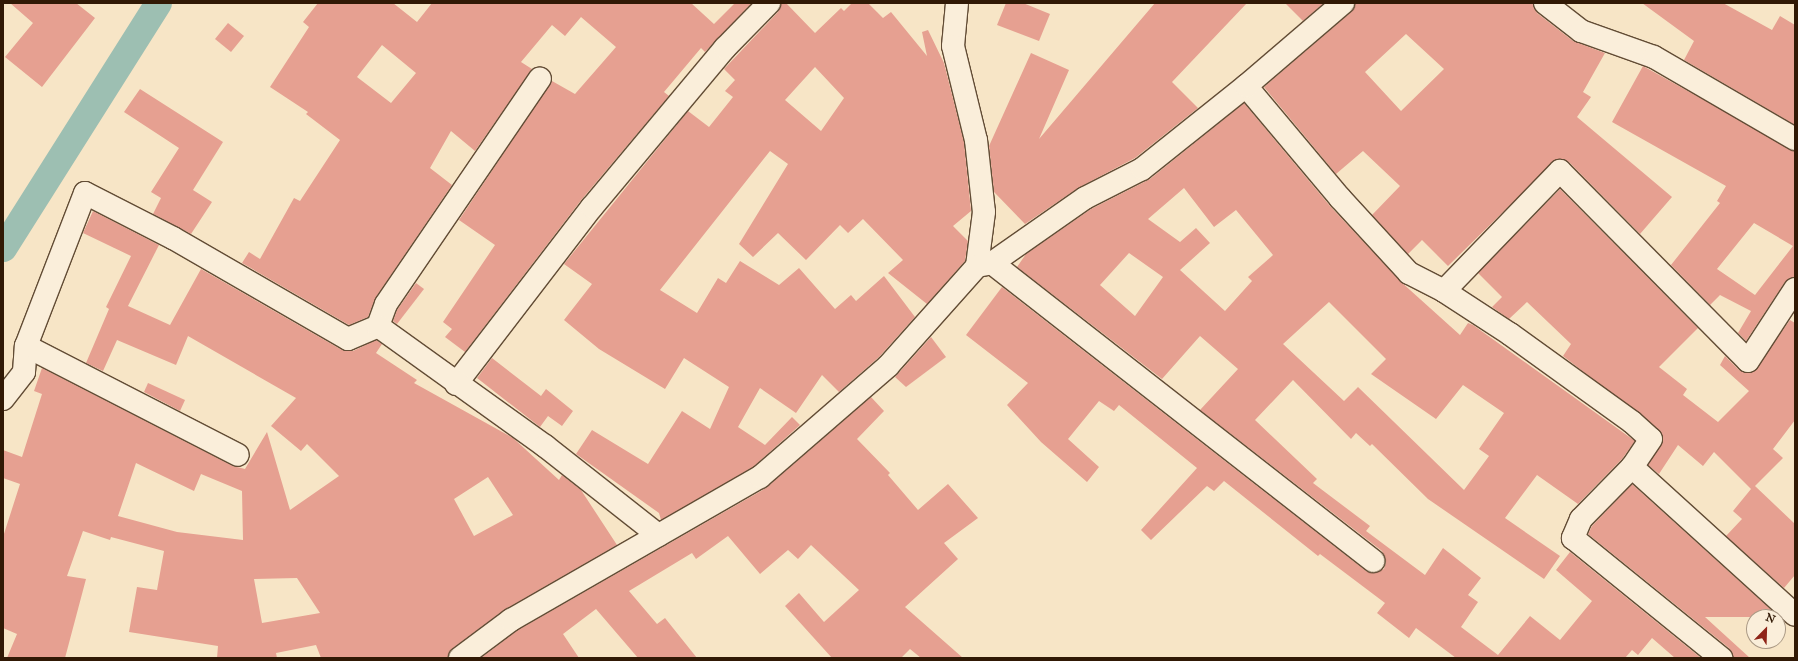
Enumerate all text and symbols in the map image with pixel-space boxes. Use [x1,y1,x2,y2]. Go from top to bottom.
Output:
north arrow [1746,609,1786,649]
text: N [1764,611,1777,626]

